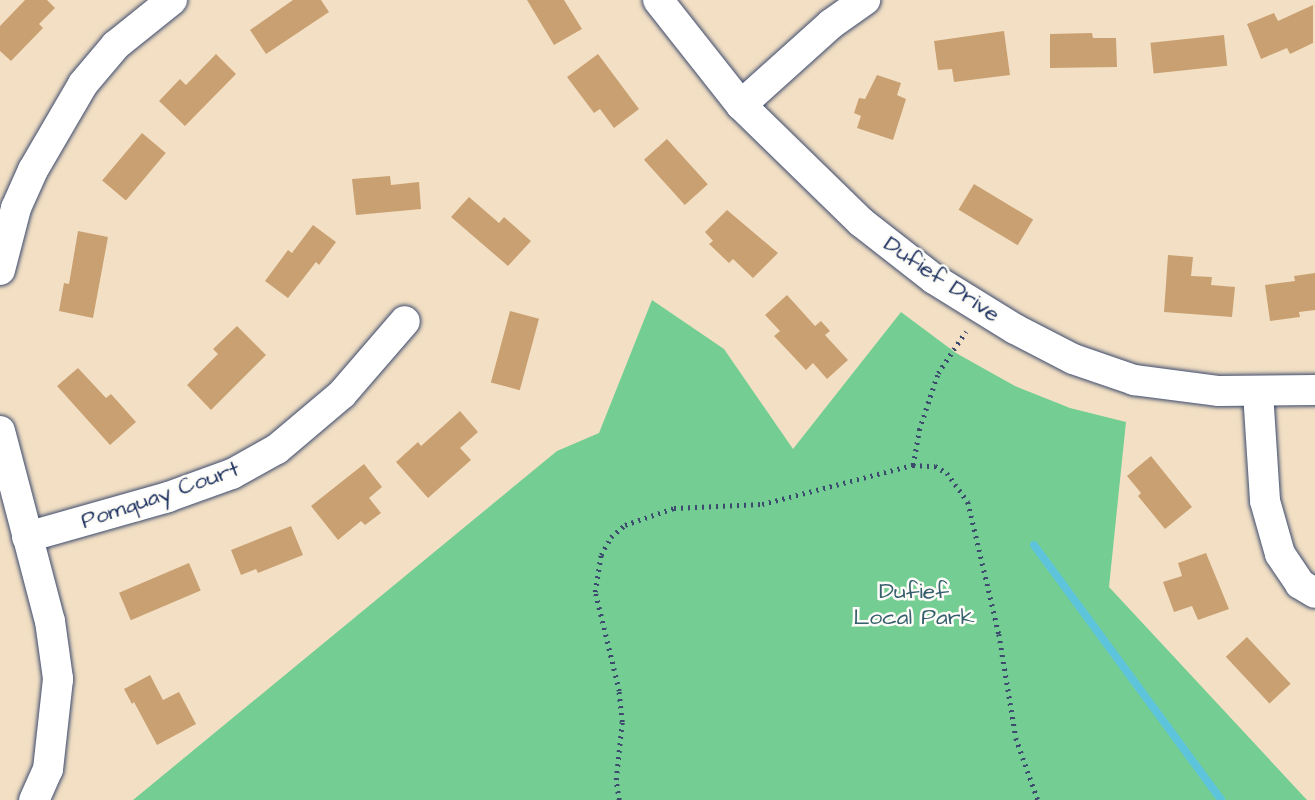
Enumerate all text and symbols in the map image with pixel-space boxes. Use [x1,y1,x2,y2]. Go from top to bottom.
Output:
street label: Dufief Drive [879,230,1005,328]
street label: Pomquay Court [77,455,243,535]
park label: Dufief Local Park [853,577,975,631]

